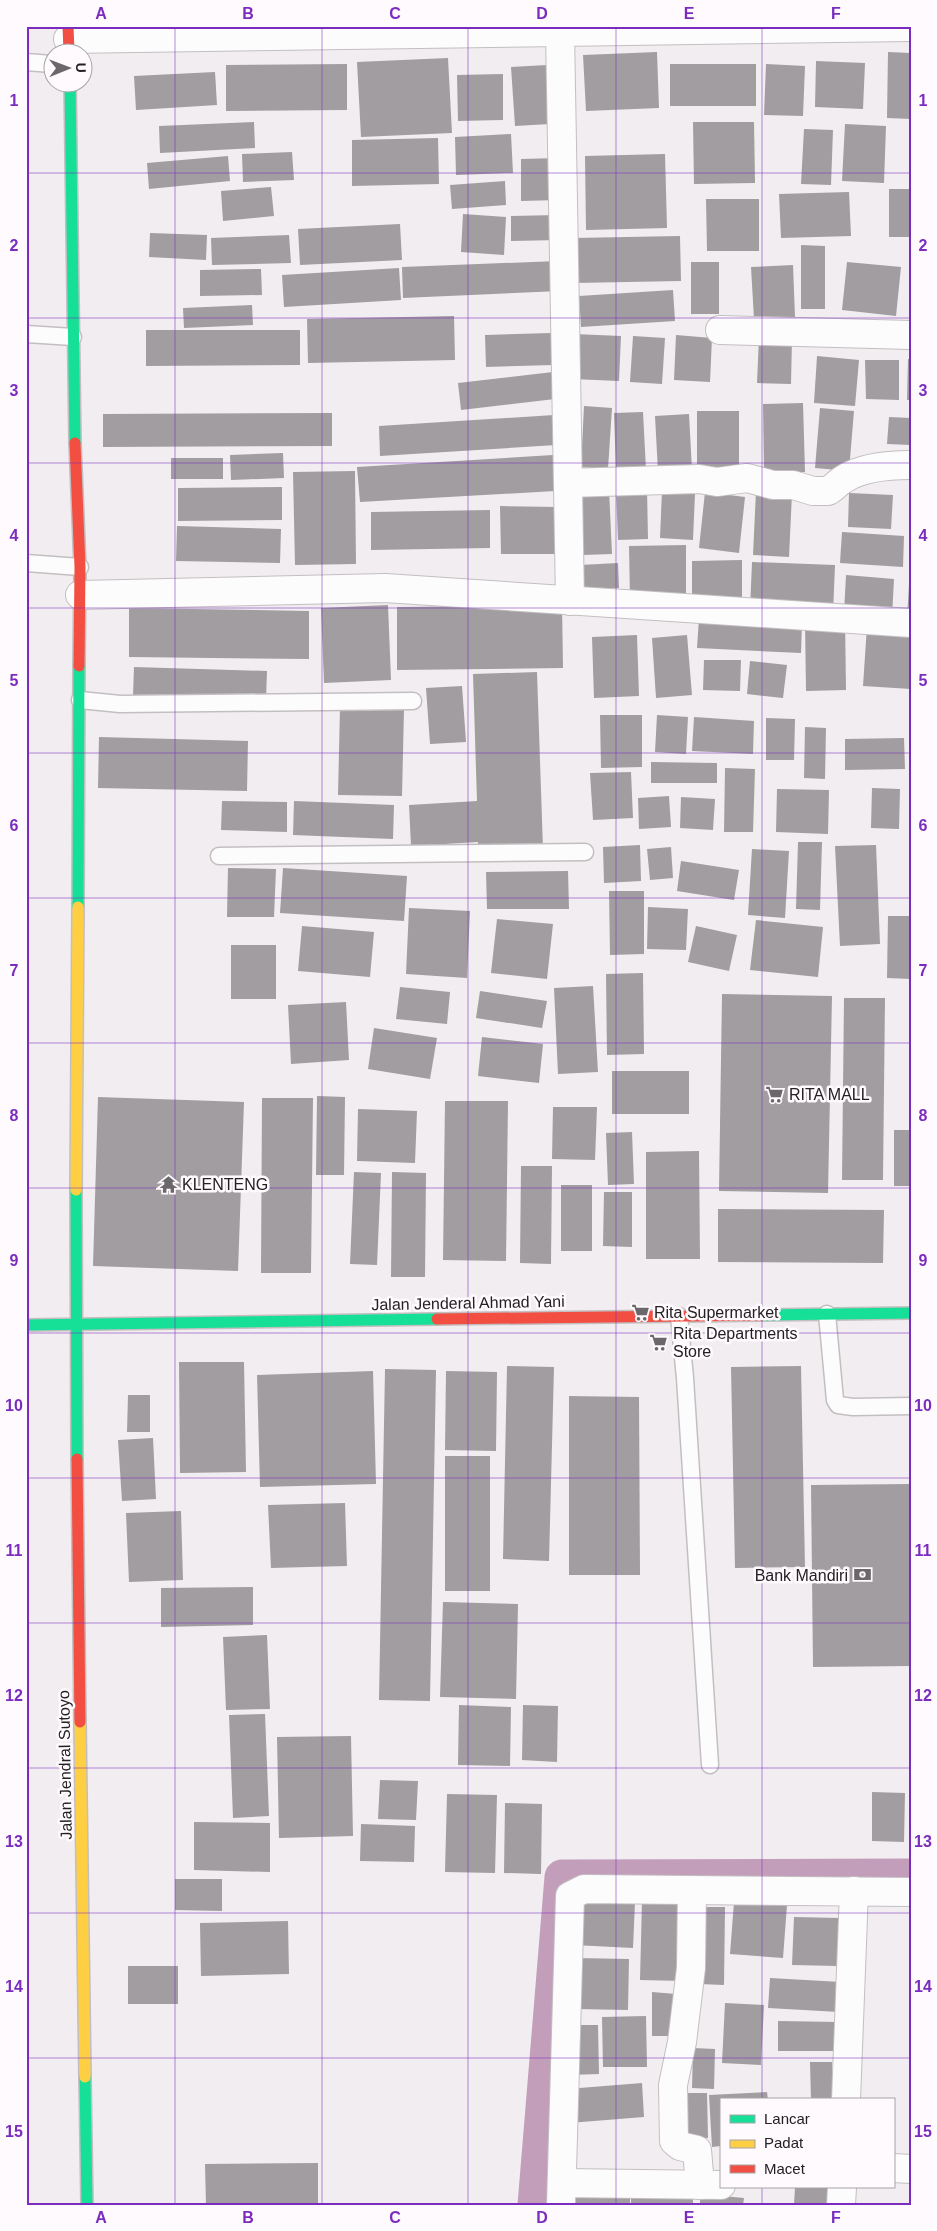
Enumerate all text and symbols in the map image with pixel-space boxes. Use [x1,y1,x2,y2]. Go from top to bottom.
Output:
text: A [95,5,107,22]
text: B [242,5,254,22]
text: C [389,5,401,22]
text: D [536,5,548,22]
text: E [684,5,695,22]
text: F [831,5,841,22]
north arrow [42,42,92,92]
text: U [73,63,89,73]
text: 1 [10,92,19,109]
text: 1 [919,92,928,109]
text: 2 [10,237,19,254]
text: 2 [919,237,928,254]
text: 3 [10,382,19,399]
text: 3 [919,382,928,399]
text: 4 [10,527,19,544]
text: 4 [919,527,928,544]
text: 5 [10,672,19,689]
text: 5 [919,672,928,689]
text: 6 [10,817,19,834]
text: 6 [919,817,928,834]
text: 7 [10,962,19,979]
text: 7 [919,962,928,979]
supermarket icon: RITA MALL [765,1084,785,1104]
place label: RITA MALL [789,1086,870,1103]
text: 8 [10,1107,19,1124]
text: 8 [919,1107,928,1124]
temple icon: KLENTENG [158,1174,178,1194]
place label: KLENTENG [182,1176,268,1193]
text: 9 [10,1252,19,1269]
text: 9 [919,1252,928,1269]
street label: Jalan Jenderal Ahmad Yani [371,1293,565,1313]
supermarket icon: Rita Supermarket [630,1302,650,1322]
place label: Rita Supermarket [654,1304,779,1321]
place label: Rita Departments Store [673,1325,798,1360]
supermarket icon: Rita Departments Store [649,1332,669,1352]
text: 10 [5,1397,23,1414]
text: 10 [914,1397,932,1414]
text: 11 [6,1542,23,1559]
text: 11 [915,1542,932,1559]
bank icon: Bank Mandiri [852,1565,872,1585]
place label: Bank Mandiri [755,1567,848,1584]
text: 12 [5,1687,23,1704]
text: 12 [914,1687,932,1704]
street label: Jalan Jendral Sutoyo [55,1690,75,1840]
text: 13 [5,1833,23,1850]
text: 13 [914,1833,932,1850]
text: 14 [5,1978,23,1995]
text: 14 [914,1978,932,1995]
legend [720,2098,894,2188]
text: Lancar [764,2110,810,2127]
text: 15 [5,2123,23,2140]
text: 15 [914,2123,932,2140]
text: Padat [764,2134,804,2151]
text: Macet [764,2160,806,2177]
text: A [95,2209,107,2226]
text: B [242,2209,254,2226]
text: C [389,2209,401,2226]
text: D [536,2209,548,2226]
text: E [684,2209,695,2226]
text: F [831,2209,841,2226]

